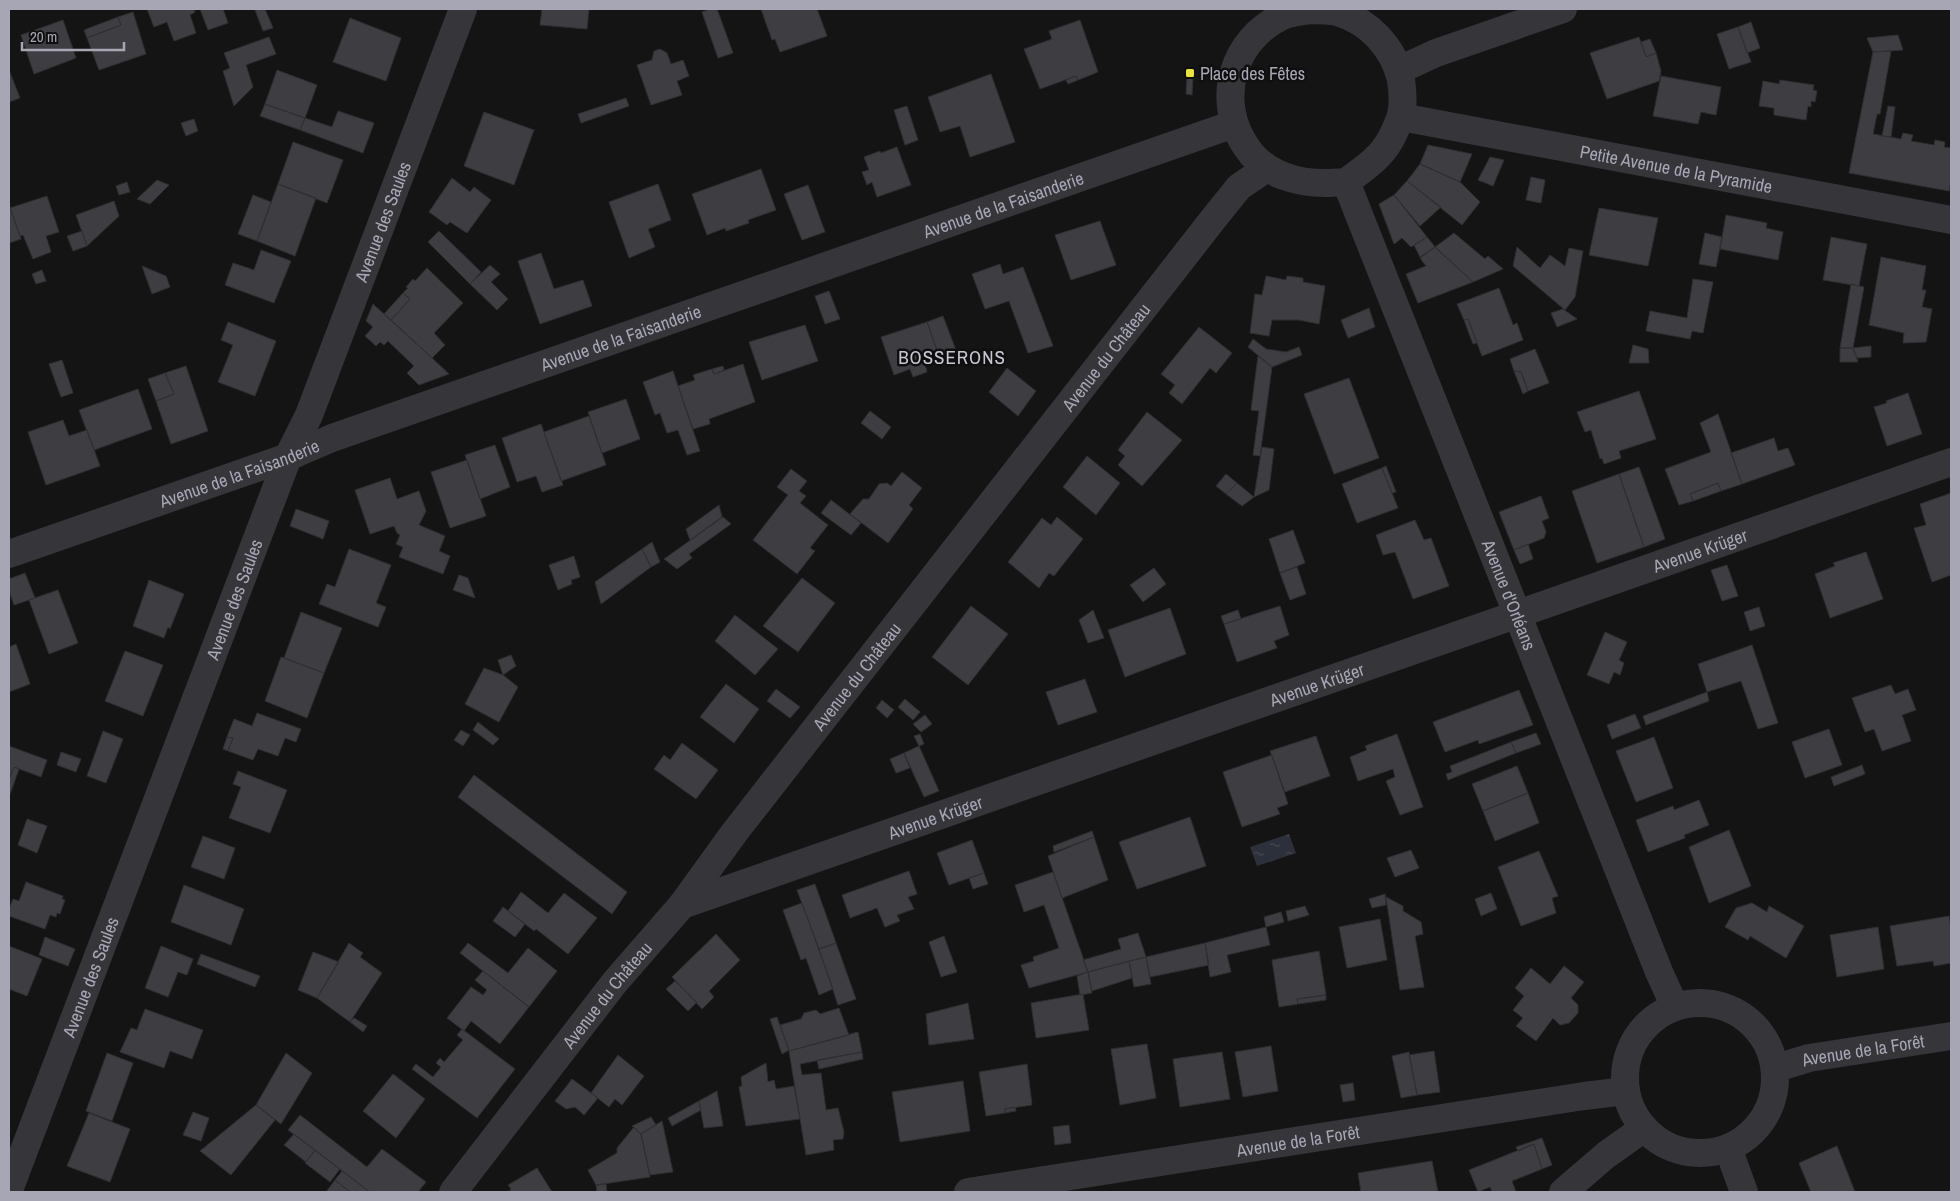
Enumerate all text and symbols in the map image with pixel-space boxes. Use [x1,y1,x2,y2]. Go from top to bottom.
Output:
scale bar [22,20,125,52]
text: 20 m [30,26,57,47]
place label: Place des Fêtes [1200,61,1305,86]
marker: Place des Fêtes [1184,67,1196,79]
street label: Petite Avenue de la Pyramide [1578,138,1774,199]
street label: Avenue des Saules [348,158,417,286]
street label: Avenue de la Faisanderie [919,165,1087,244]
street label: Avenue de la Faisanderie [536,298,704,377]
street label: Avenue du Château [1055,298,1156,417]
district label: BOSSERONS [898,344,1006,370]
street label: Avenue de la Faisanderie [155,433,323,514]
street label: Avenue Krüger [1648,522,1751,579]
street label: Avenue des Saules [199,535,268,664]
street label: Avenue d'Orléans [1476,535,1543,654]
street label: Avenue du Château [806,617,906,736]
street label: Avenue Krüger [1265,656,1367,712]
street label: Avenue Krüger [884,789,986,845]
street label: Avenue des Saules [55,913,124,1042]
street label: Avenue du Château [555,936,657,1054]
street label: Avenue de la Forêt [1797,1028,1926,1072]
street label: Avenue de la Forêt [1234,1119,1361,1163]

